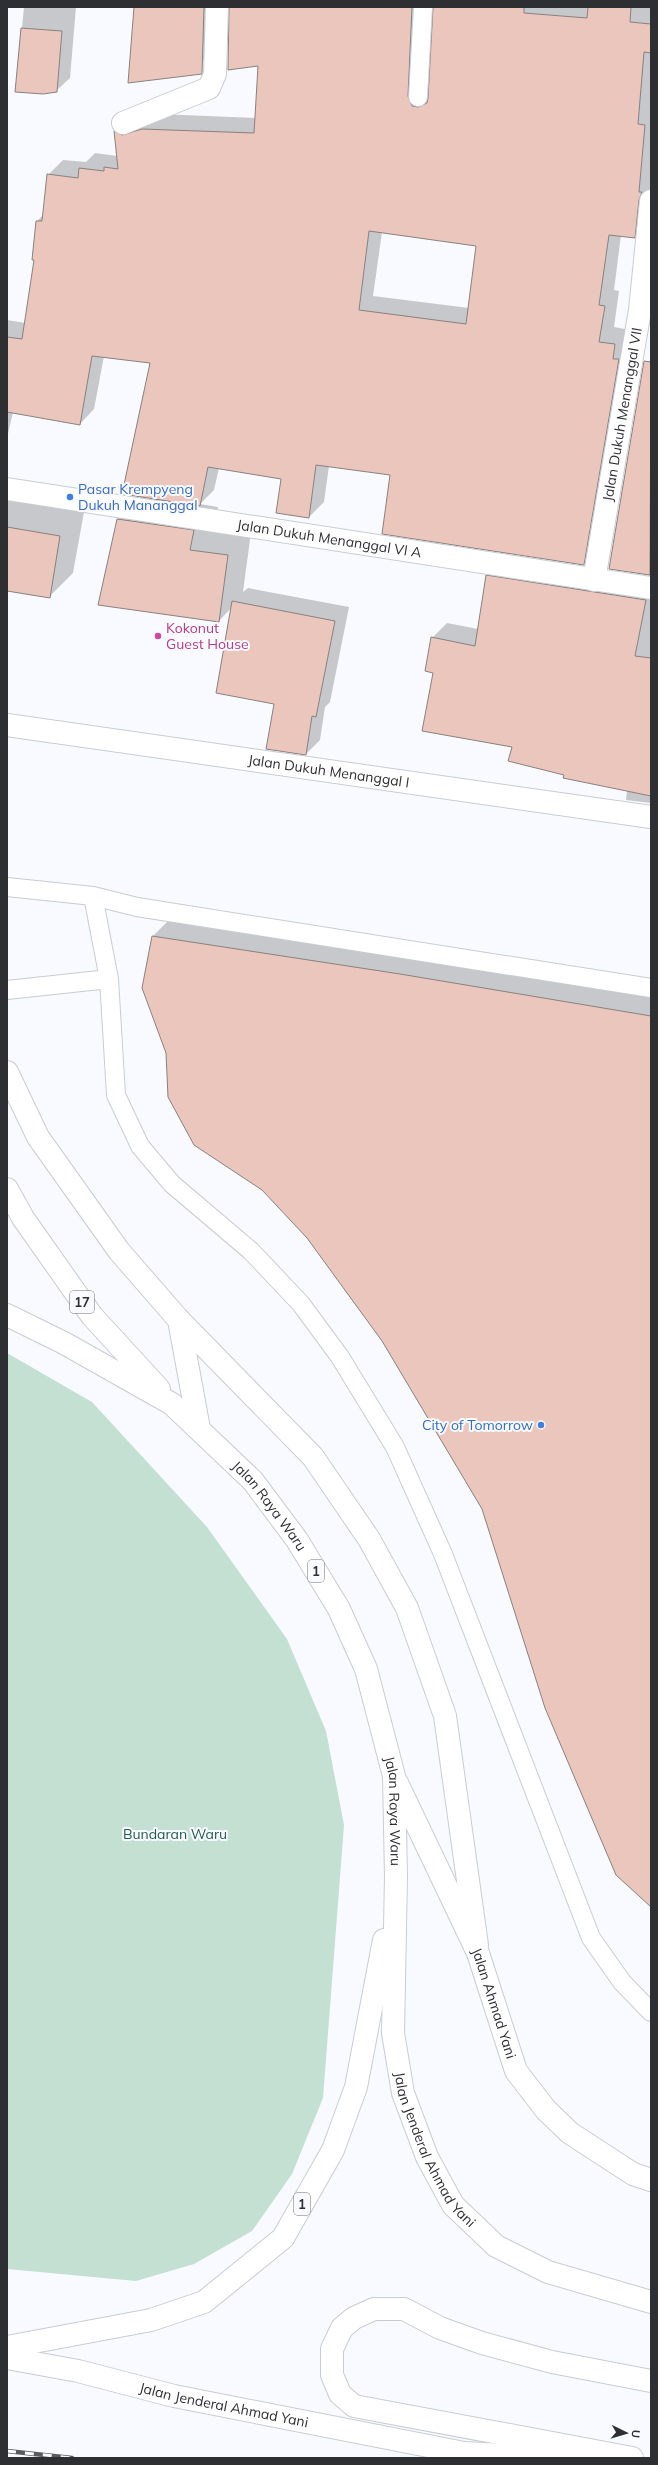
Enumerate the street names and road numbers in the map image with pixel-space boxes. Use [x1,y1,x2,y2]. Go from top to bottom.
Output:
street label: Jalan Dukuh Menanggal VII [599,326,646,503]
street label: Jalan Dukuh Menanggal VI A [236,515,423,562]
street label: Jalan Dukuh Menanggal I [247,751,411,791]
road number: 17 [70,1291,94,1313]
street label: Jalan Raya Waru [228,1457,311,1554]
road number: 1 [308,1560,324,1582]
street label: Jalan Raya Waru [380,1754,405,1866]
street label: Jalan Ahmad Yani [468,1945,520,2061]
street label: Jalan Jenderal Ahmad Yani [391,2071,480,2231]
road number: 1 [294,2193,310,2215]
street label: Jalan Jenderal Ahmad Yani [137,2378,310,2431]

